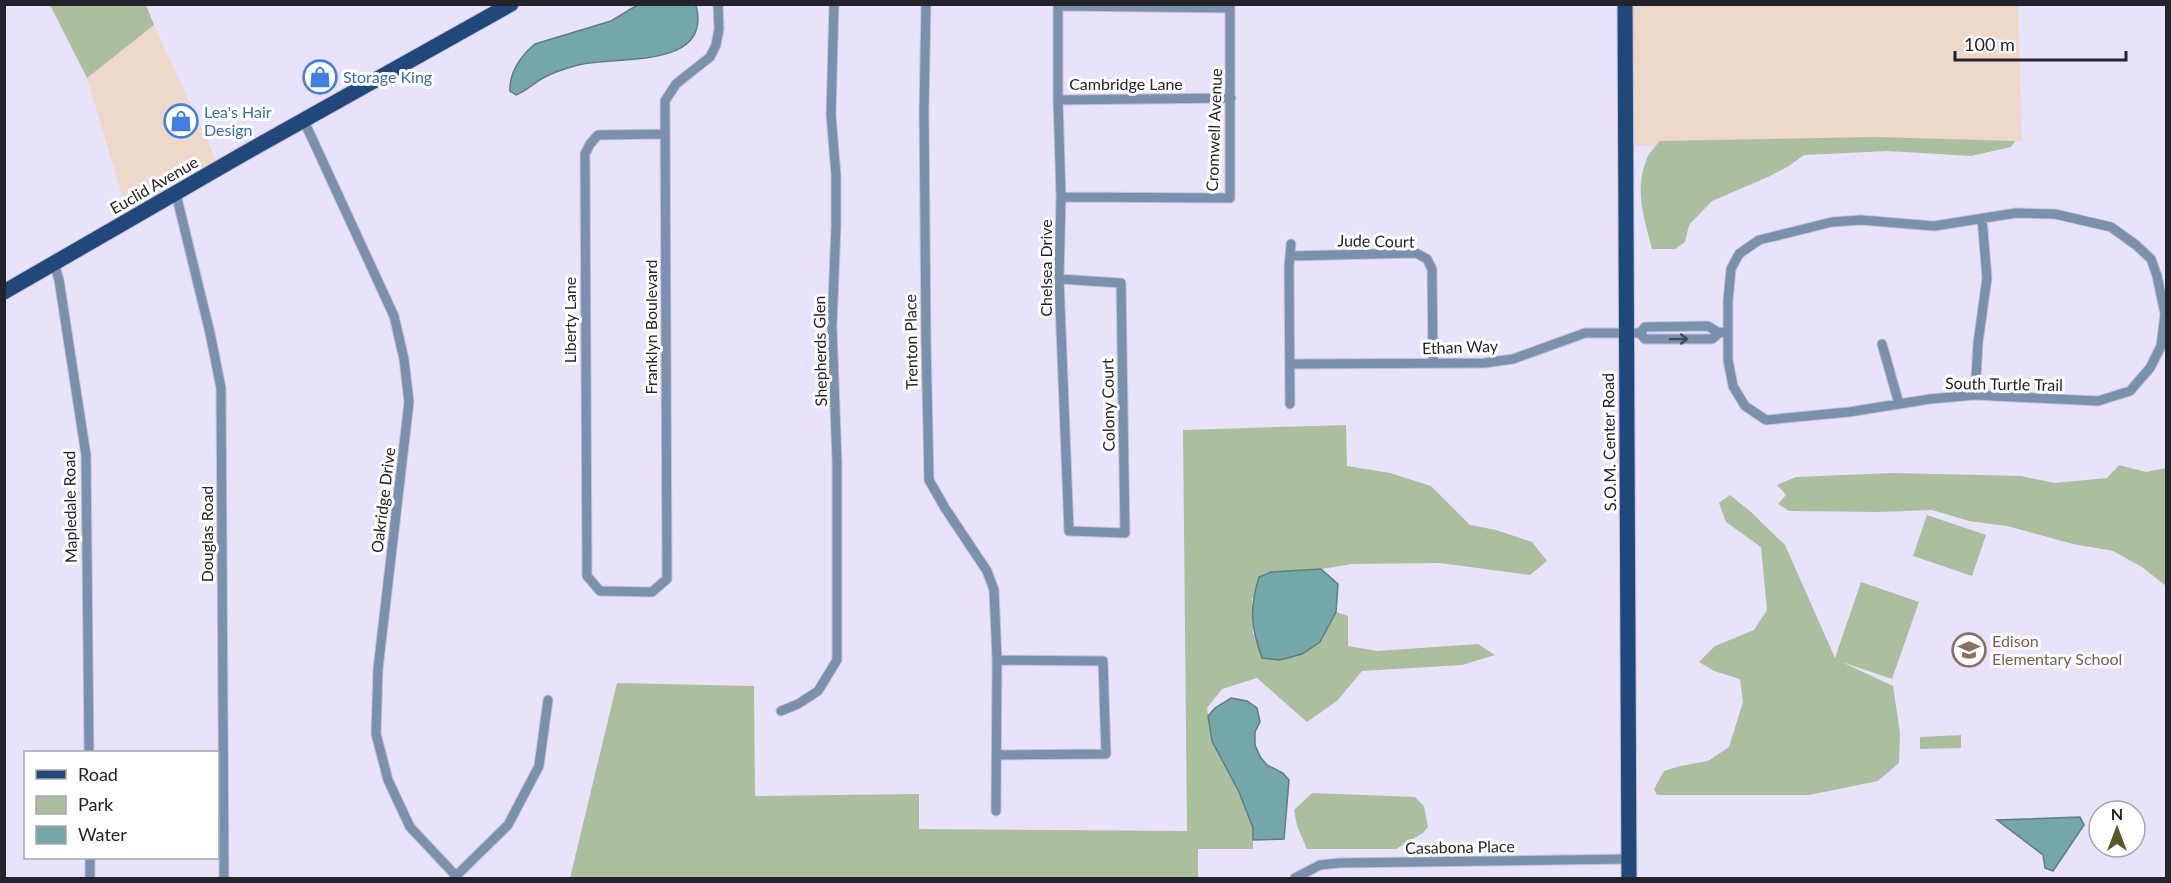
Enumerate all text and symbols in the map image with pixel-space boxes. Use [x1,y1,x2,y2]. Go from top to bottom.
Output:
scale bar [1955,24,2126,62]
text: 100 m [1964,33,2015,55]
shop icon: Storage King [302,59,338,95]
place label: Storage King [343,67,432,86]
street label: Cromwell Avenue [1202,68,1225,192]
street label: Cambridge Lane [1069,74,1183,93]
place label: Lea's Hair Design [204,102,272,139]
shop icon: Lea's Hair Design [163,103,199,139]
street label: Euclid Avenue [106,152,201,217]
street label: Chelsea Drive [1036,219,1055,317]
street label: Jude Court [1337,230,1415,251]
street label: Franklyn Boulevard [641,260,660,394]
street label: Liberty Lane [560,277,579,363]
street label: Trenton Place [900,294,921,390]
street label: Shepherds Glen [809,296,830,406]
one-way arrow [1668,333,1688,345]
street label: Ethan Way [1422,336,1499,357]
street label: Colony Court [1097,358,1118,452]
street label: S.O.M. Center Road [1598,373,1619,511]
street label: South Turtle Trail [1945,373,2063,394]
street label: Oakridge Drive [367,446,398,554]
street label: Mapledale Road [59,451,80,563]
street label: Douglas Road [197,486,216,582]
place label: Edison Elementary School [1992,631,2122,668]
school or university icon: Edison Elementary School [1951,632,1987,668]
legend [24,751,219,859]
text: Road [78,763,118,785]
text: Park [78,793,114,815]
north arrow [2087,799,2147,859]
text: N [2111,804,2123,823]
text: Water [78,823,127,845]
street label: Casabona Place [1405,836,1515,857]

